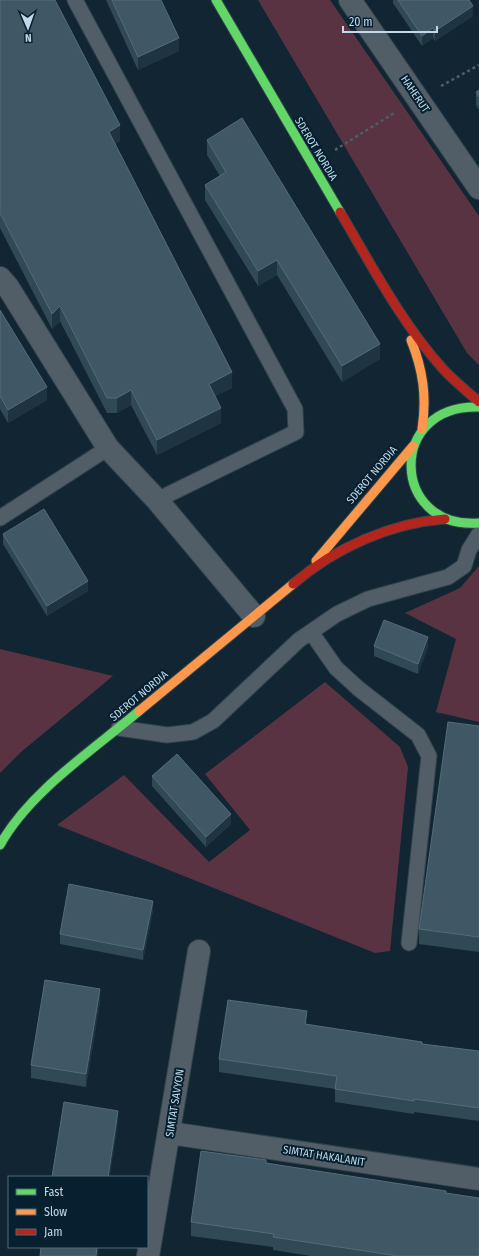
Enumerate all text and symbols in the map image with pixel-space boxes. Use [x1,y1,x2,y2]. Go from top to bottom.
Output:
north arrow [8,8,48,48]
scale bar [343,8,437,34]
text: 20 m [349,15,373,29]
text: N [25,31,32,44]
street label: HAHERUT [398,73,433,116]
street label: SDEROT NORDIA [292,115,340,183]
street label: SDEROT NORDIA [344,443,400,507]
street label: SDEROT NORDIA [107,668,171,724]
street label: SIMTAT SAVYON [163,1068,187,1138]
street label: SIMTAT HAKALANIT [282,1143,367,1169]
legend [8,1176,148,1248]
text: Fast [44,1185,63,1199]
text: Slow [44,1205,67,1219]
text: Jam [44,1225,62,1239]

